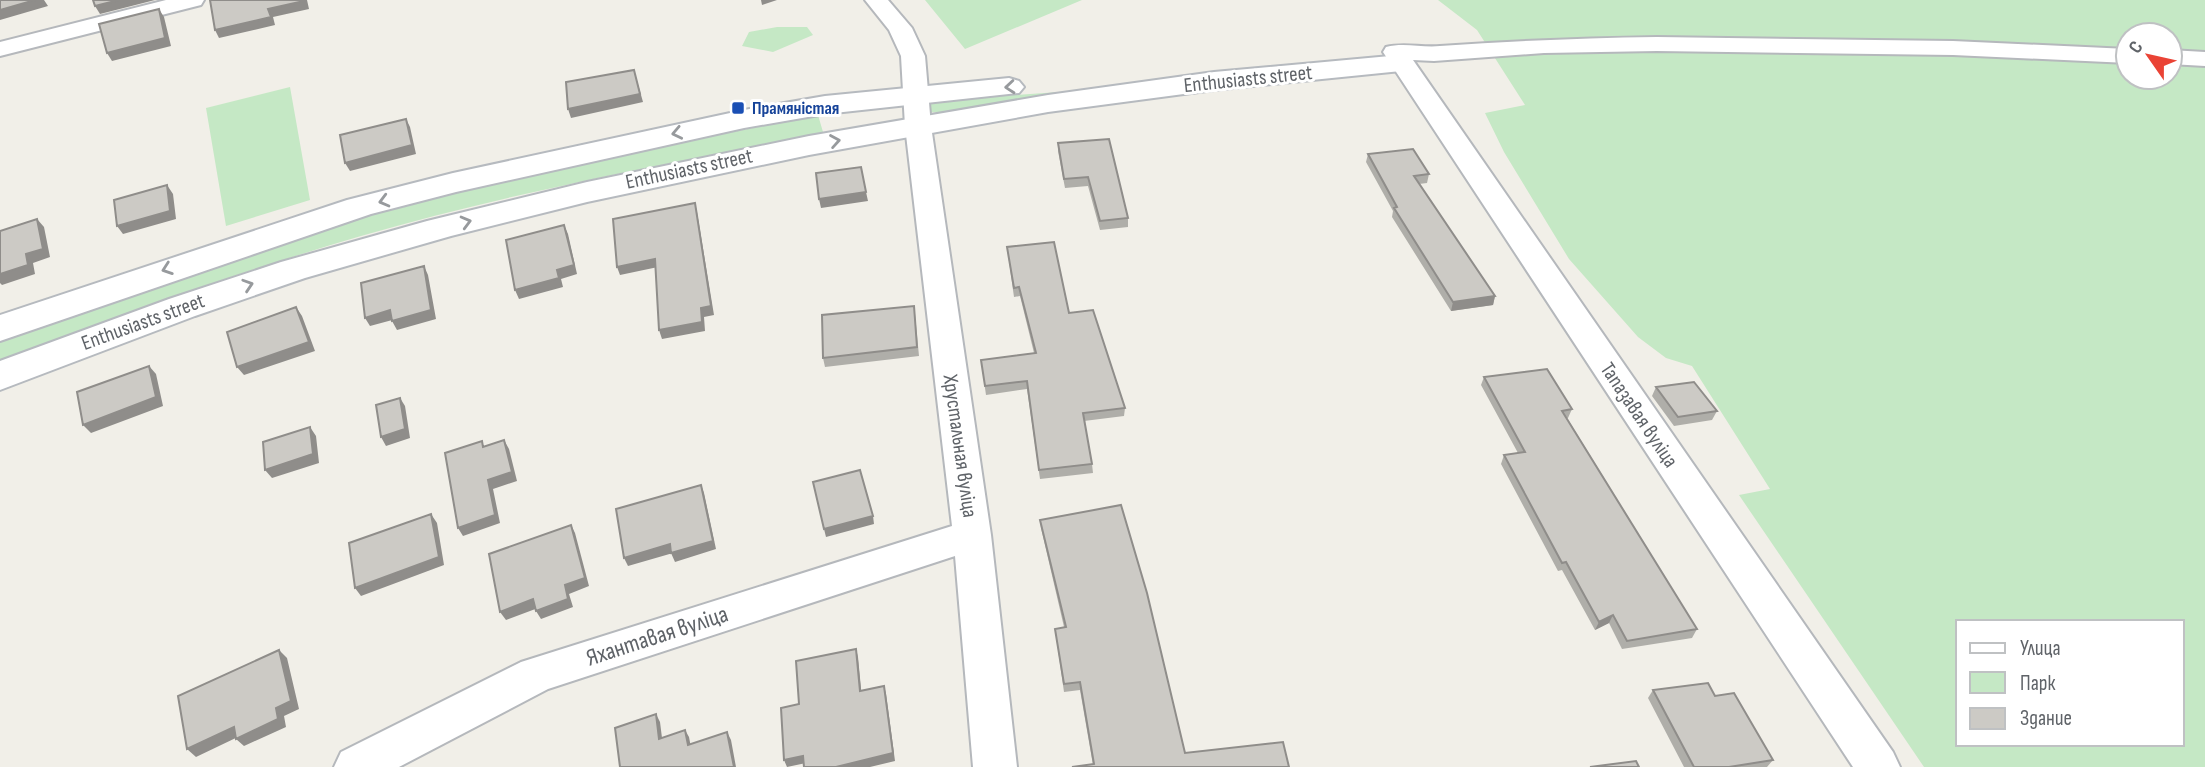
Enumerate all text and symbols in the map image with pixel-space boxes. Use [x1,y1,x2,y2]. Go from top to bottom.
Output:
north arrow [2114,21,2184,91]
text: С [2124,37,2149,58]
street label: Enthusiasts street [1183,60,1313,98]
one-way arrow [1004,79,1015,94]
place label: Прамяністая [752,98,839,119]
marker: Прамяністая [730,100,746,116]
one-way arrow [671,125,683,140]
one-way arrow [829,134,841,149]
street label: Enthusiasts street [623,143,755,195]
one-way arrow [378,193,390,207]
one-way arrow [460,215,472,230]
one-way arrow [161,261,174,275]
one-way arrow [241,279,254,293]
street label: Enthusiasts street [78,288,208,356]
street label: Тапазавая вуліца [1595,358,1683,472]
street label: Хрустальная вуліца [937,372,982,519]
street label: Яхантавая вуліца [582,599,732,673]
legend [1956,620,2184,746]
text: Улица [2020,636,2061,661]
text: Парк [2020,671,2055,696]
text: Здание [2020,706,2072,731]

